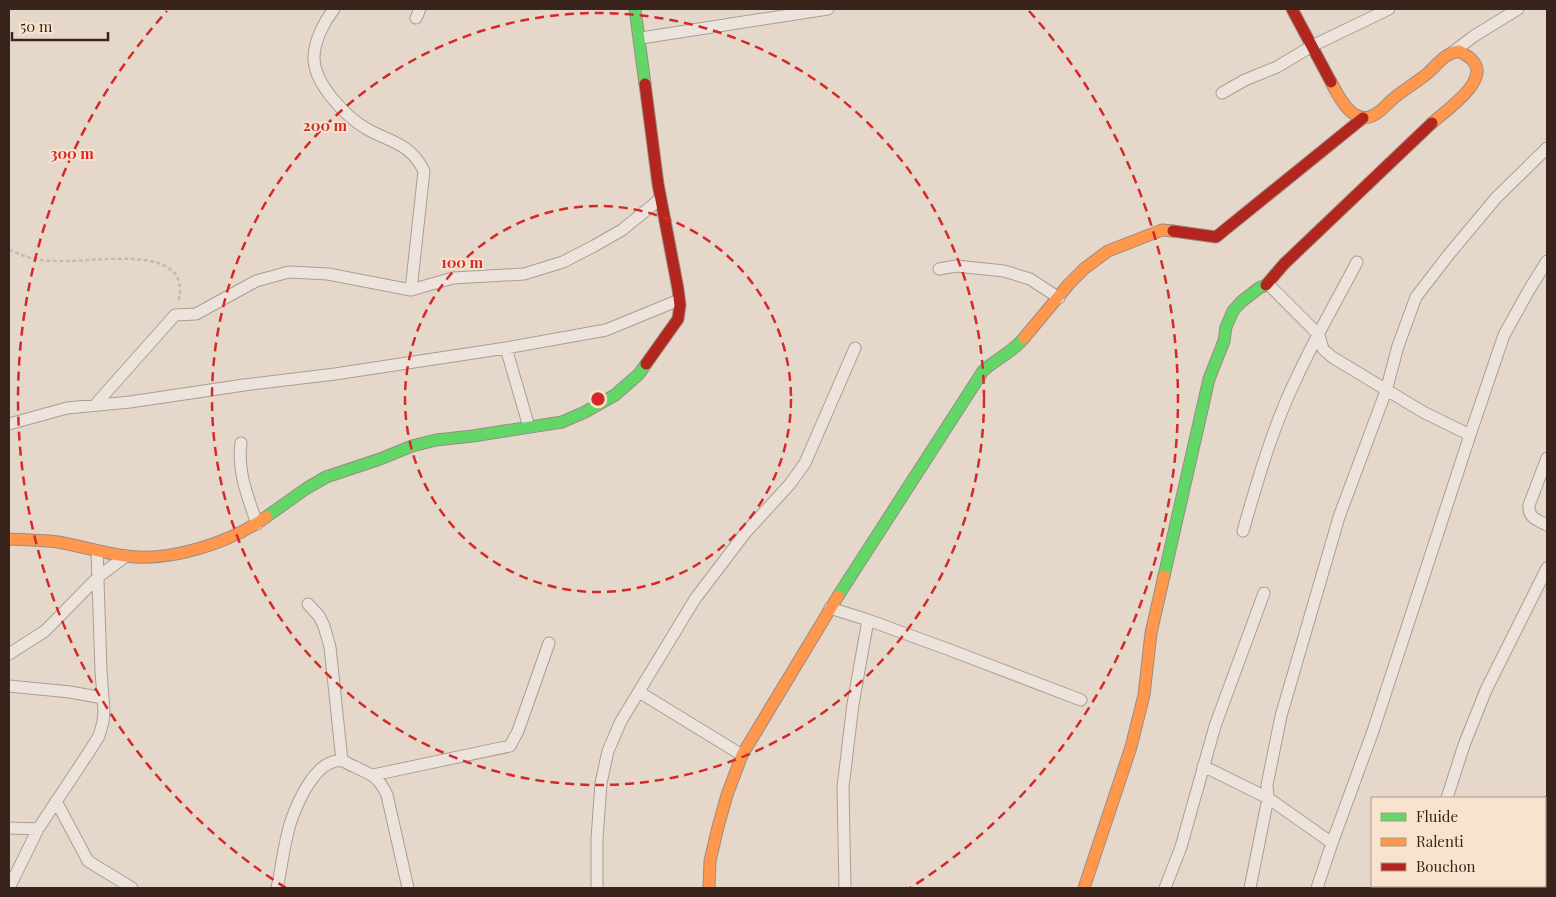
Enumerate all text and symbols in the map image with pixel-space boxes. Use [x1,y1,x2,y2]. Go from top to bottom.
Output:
scale bar [12,10,109,42]
text: 50 m [20,16,53,36]
text: 200 m [303,115,348,135]
text: 300 m [50,143,94,163]
text: 100 m [441,252,484,272]
centre of rings [589,390,607,408]
legend [1371,797,1546,887]
text: Fluide [1416,806,1458,826]
text: Ralenti [1416,831,1464,851]
text: Bouchon [1416,856,1476,876]

